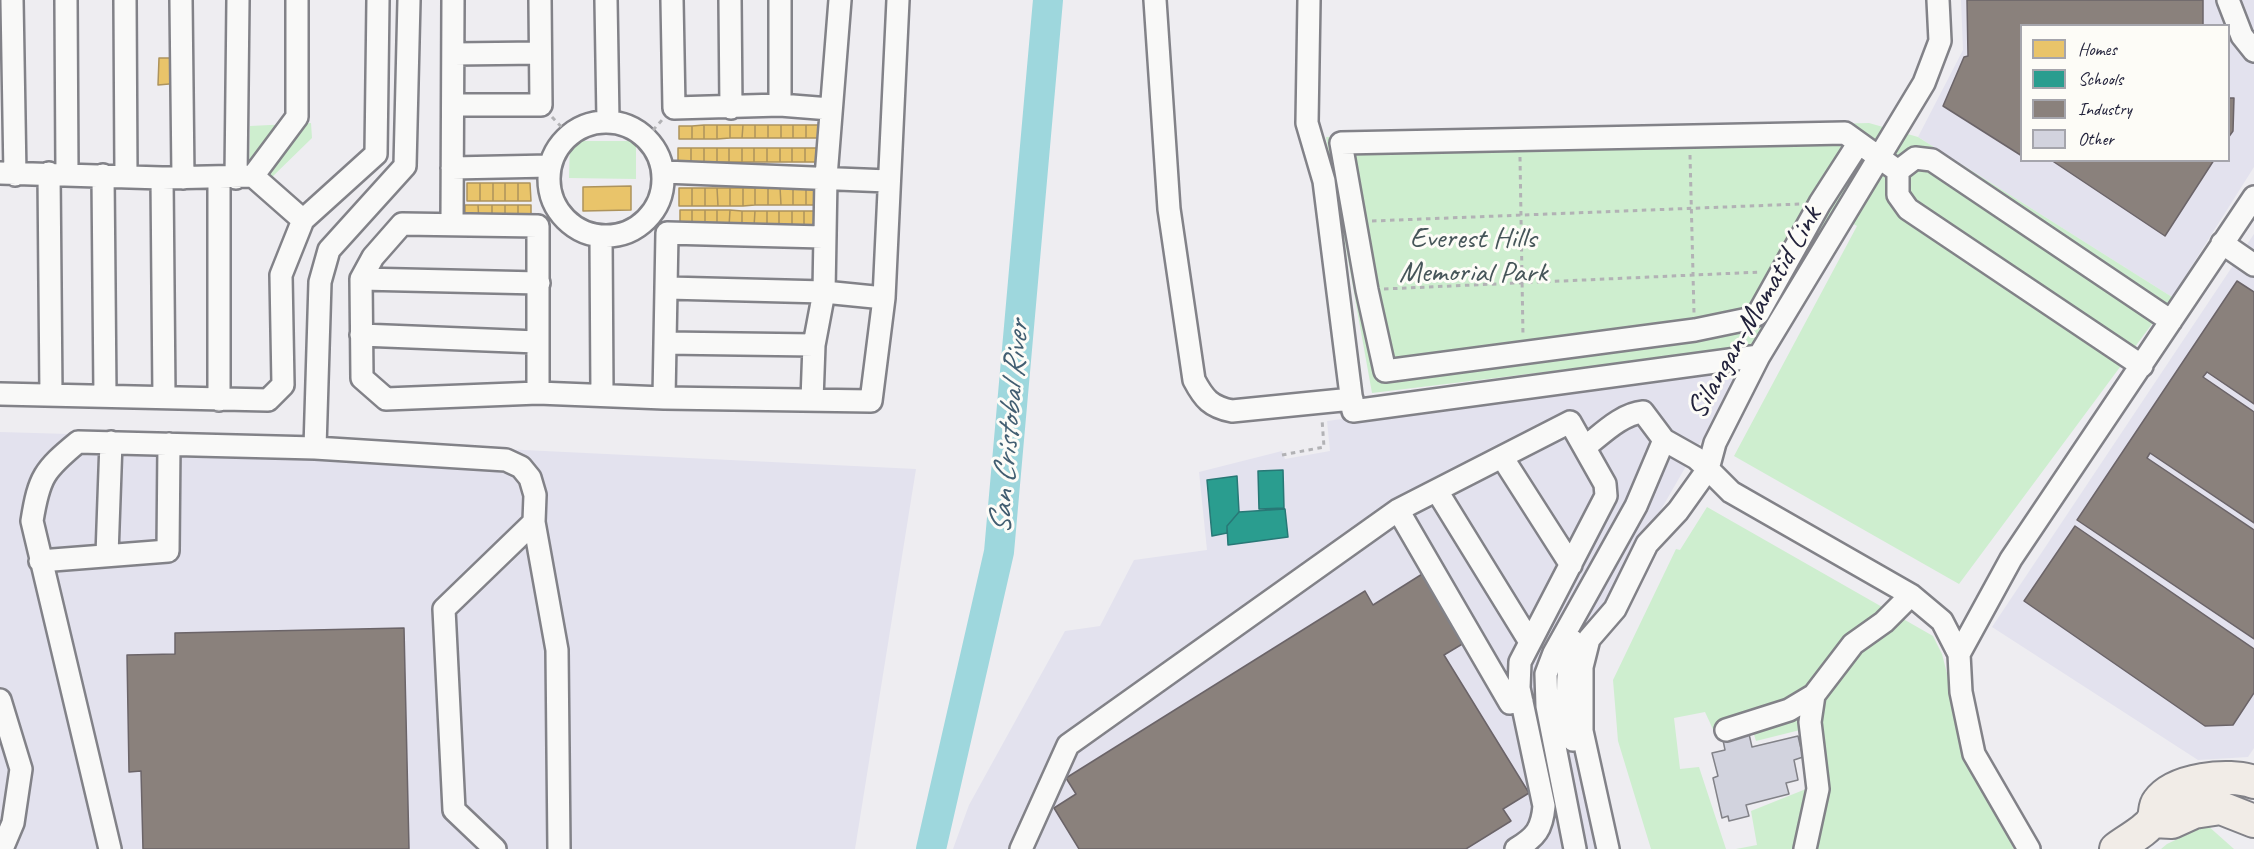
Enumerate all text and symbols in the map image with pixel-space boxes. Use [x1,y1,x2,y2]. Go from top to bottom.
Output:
legend [2020,24,2230,162]
text: Homes [2078,38,2117,60]
text: Schools [2078,68,2123,90]
text: Industry [2078,98,2132,120]
text: Other [2078,128,2114,150]
street label: Silangan-Mamatid Link [1680,201,1830,425]
park label: Everest Hills Memorial Park [1399,221,1547,292]
water label: San Cristobal River [982,320,1038,536]

